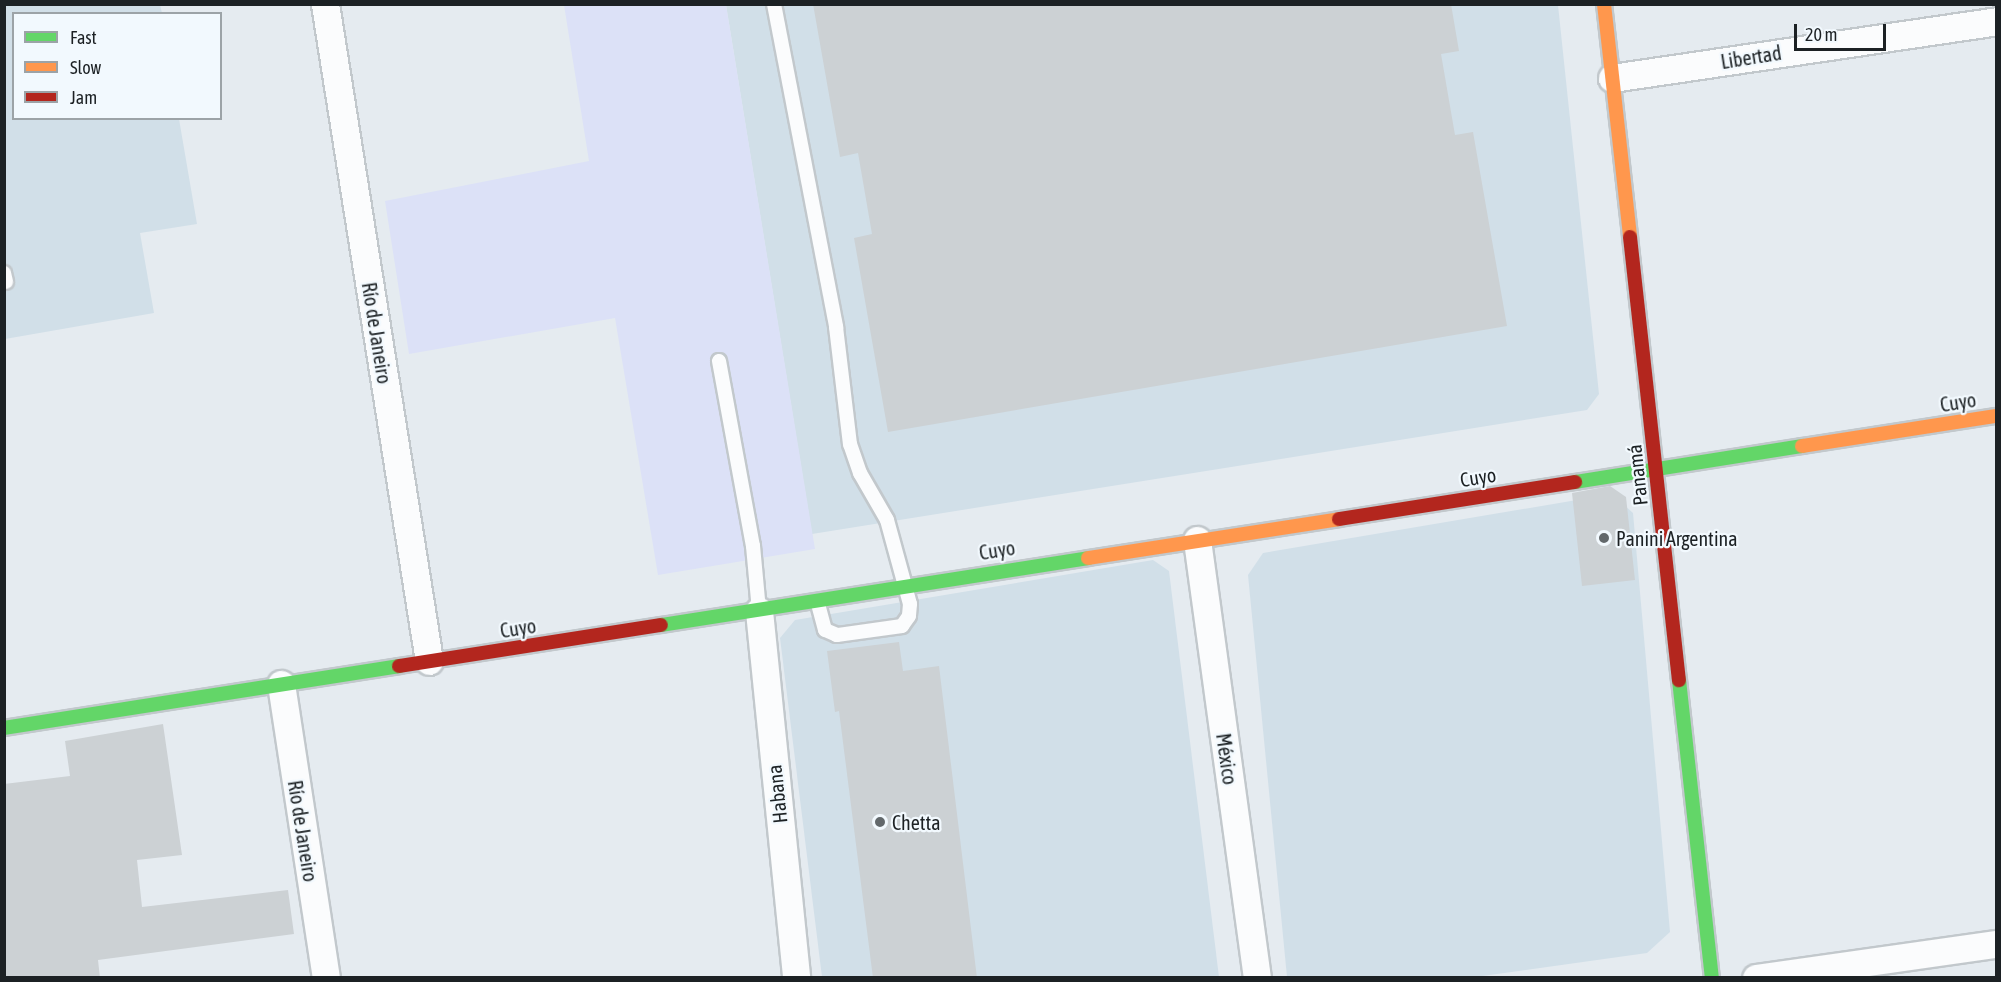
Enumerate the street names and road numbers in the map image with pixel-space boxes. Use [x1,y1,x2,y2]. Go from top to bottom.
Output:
street label: Libertad [1719,40,1783,74]
street label: Río de Janeiro [357,281,397,385]
street label: Cuyo [1938,387,1978,417]
street label: Panamá [1622,443,1652,507]
street label: Cuyo [1458,462,1498,492]
street label: Cuyo [977,535,1017,565]
street label: Cuyo [498,613,538,643]
street label: México [1212,732,1242,786]
street label: Habana [762,764,792,824]
street label: Río de Janeiro [283,779,323,883]

